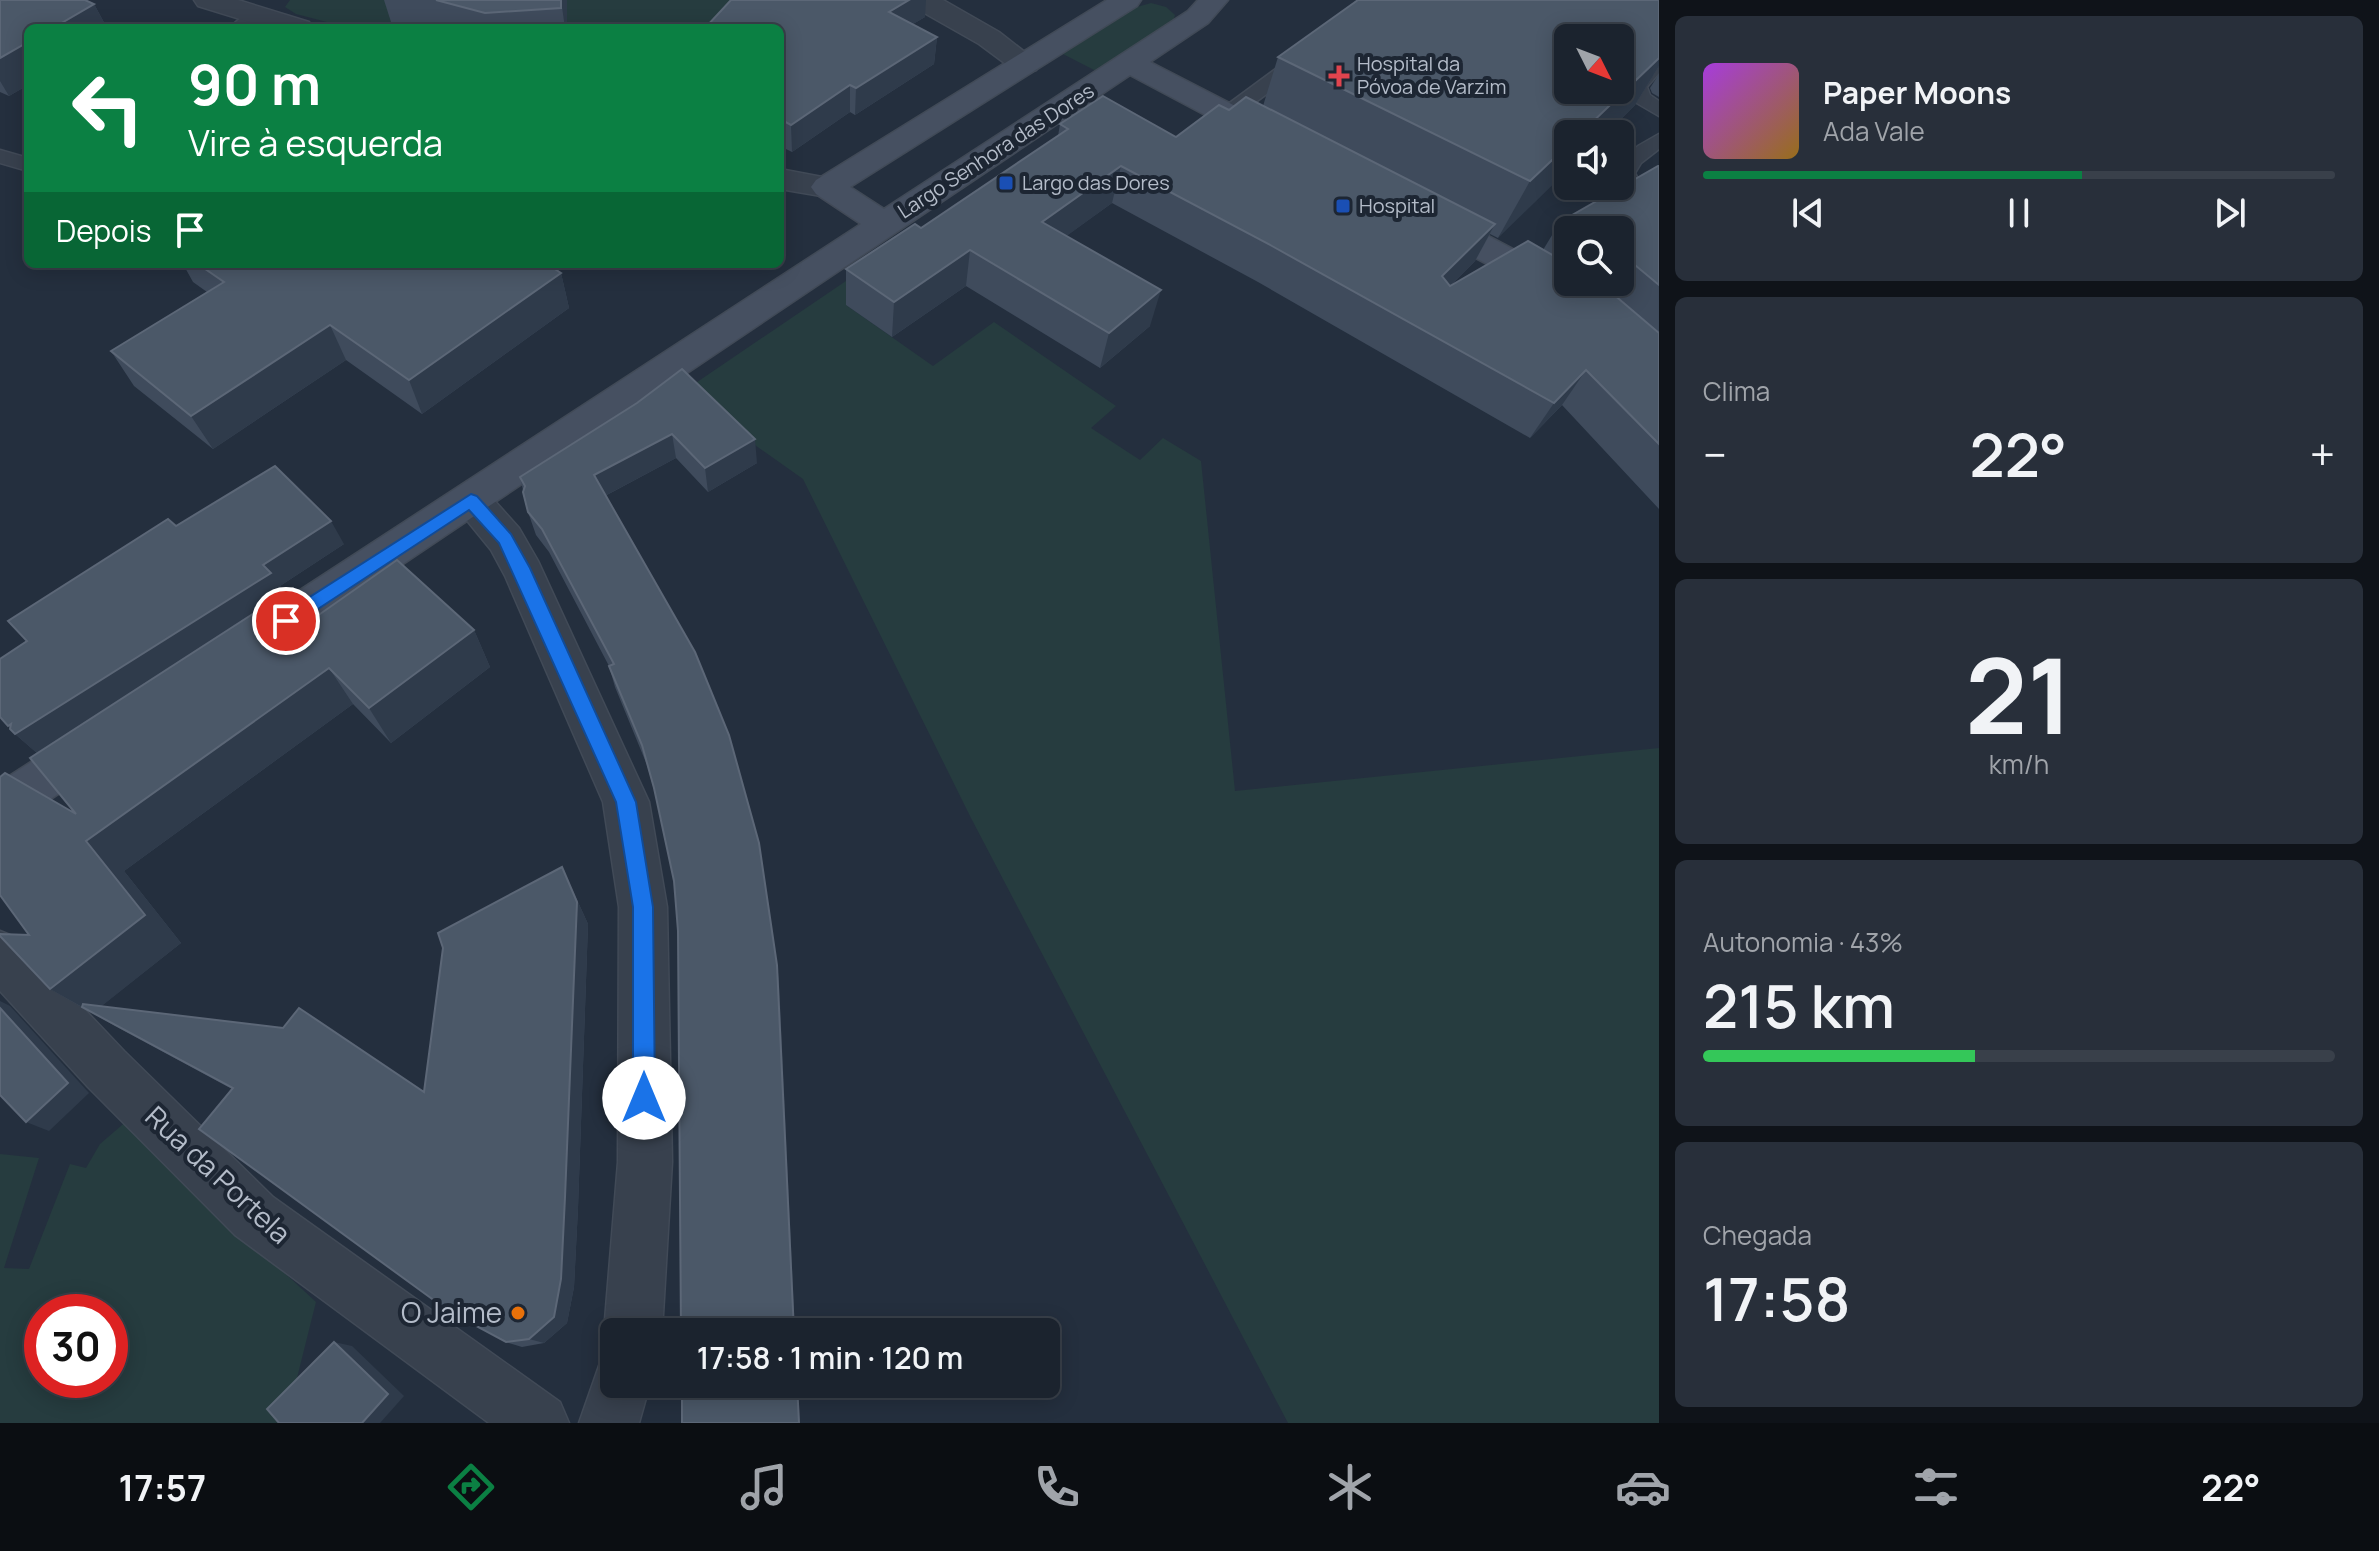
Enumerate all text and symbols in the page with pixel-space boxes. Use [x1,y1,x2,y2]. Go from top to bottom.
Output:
north arrow [1554,24,1634,104]
map controls [1554,24,1634,296]
text: 90 m [188,45,321,122]
place label: Hospital da Póvoa de Varzim [1357,50,1506,100]
icon: left [56,56,160,160]
marker: Hospital da Póvoa de Varzim [1328,65,1350,87]
text: Paper Moons [1823,72,2011,113]
street label: Largo Senhora das Dores [892,77,1099,224]
text: Ada Vale [1823,113,1925,149]
text: Vire à esquerda [188,118,443,167]
button: sound [1554,120,1634,200]
place label: Largo das Dores [1022,169,1170,196]
marker: Largo das Dores [997,174,1015,192]
icon: previous [1786,191,1830,235]
icon: pause [1997,191,2041,235]
icon: next [2208,191,2252,235]
place label: Hospital [1359,192,1435,219]
marker: Hospital [1334,197,1352,215]
icon: arrive [168,208,212,252]
text: Depois [56,210,152,251]
button: search [1554,216,1634,296]
text: Clima [1703,373,1770,409]
text: 22° [1969,413,2067,495]
text: − [1703,424,1727,484]
text: + [2310,424,2335,484]
pin [252,587,320,655]
icon: arrive [264,599,308,643]
text: 21 [1965,623,2073,765]
text: km/h [1989,746,2049,782]
text: Autonomia · 43% [1703,924,1903,960]
text: 215 km [1703,964,1895,1046]
position arrow [602,1056,686,1140]
street label: Rua da Portela [138,1097,300,1252]
text: Chegada [1703,1217,1812,1253]
text: 17:58 [1703,1257,1850,1339]
place label: O Jaime [401,1293,502,1331]
speed limit sign: 30 [24,1294,128,1398]
marker: O Jaime [509,1304,527,1322]
text: 17:58 · 1 min · 120 m [697,1337,963,1378]
icon: directions [443,1459,499,1515]
icon: music [736,1459,792,1515]
icon: phone [1029,1459,1085,1515]
icon: climate [1322,1459,1378,1515]
icon: car [1615,1459,1671,1515]
icon: filters [1908,1459,1964,1515]
text: 17:57 [119,1463,206,1512]
text: 22° [2201,1463,2260,1512]

